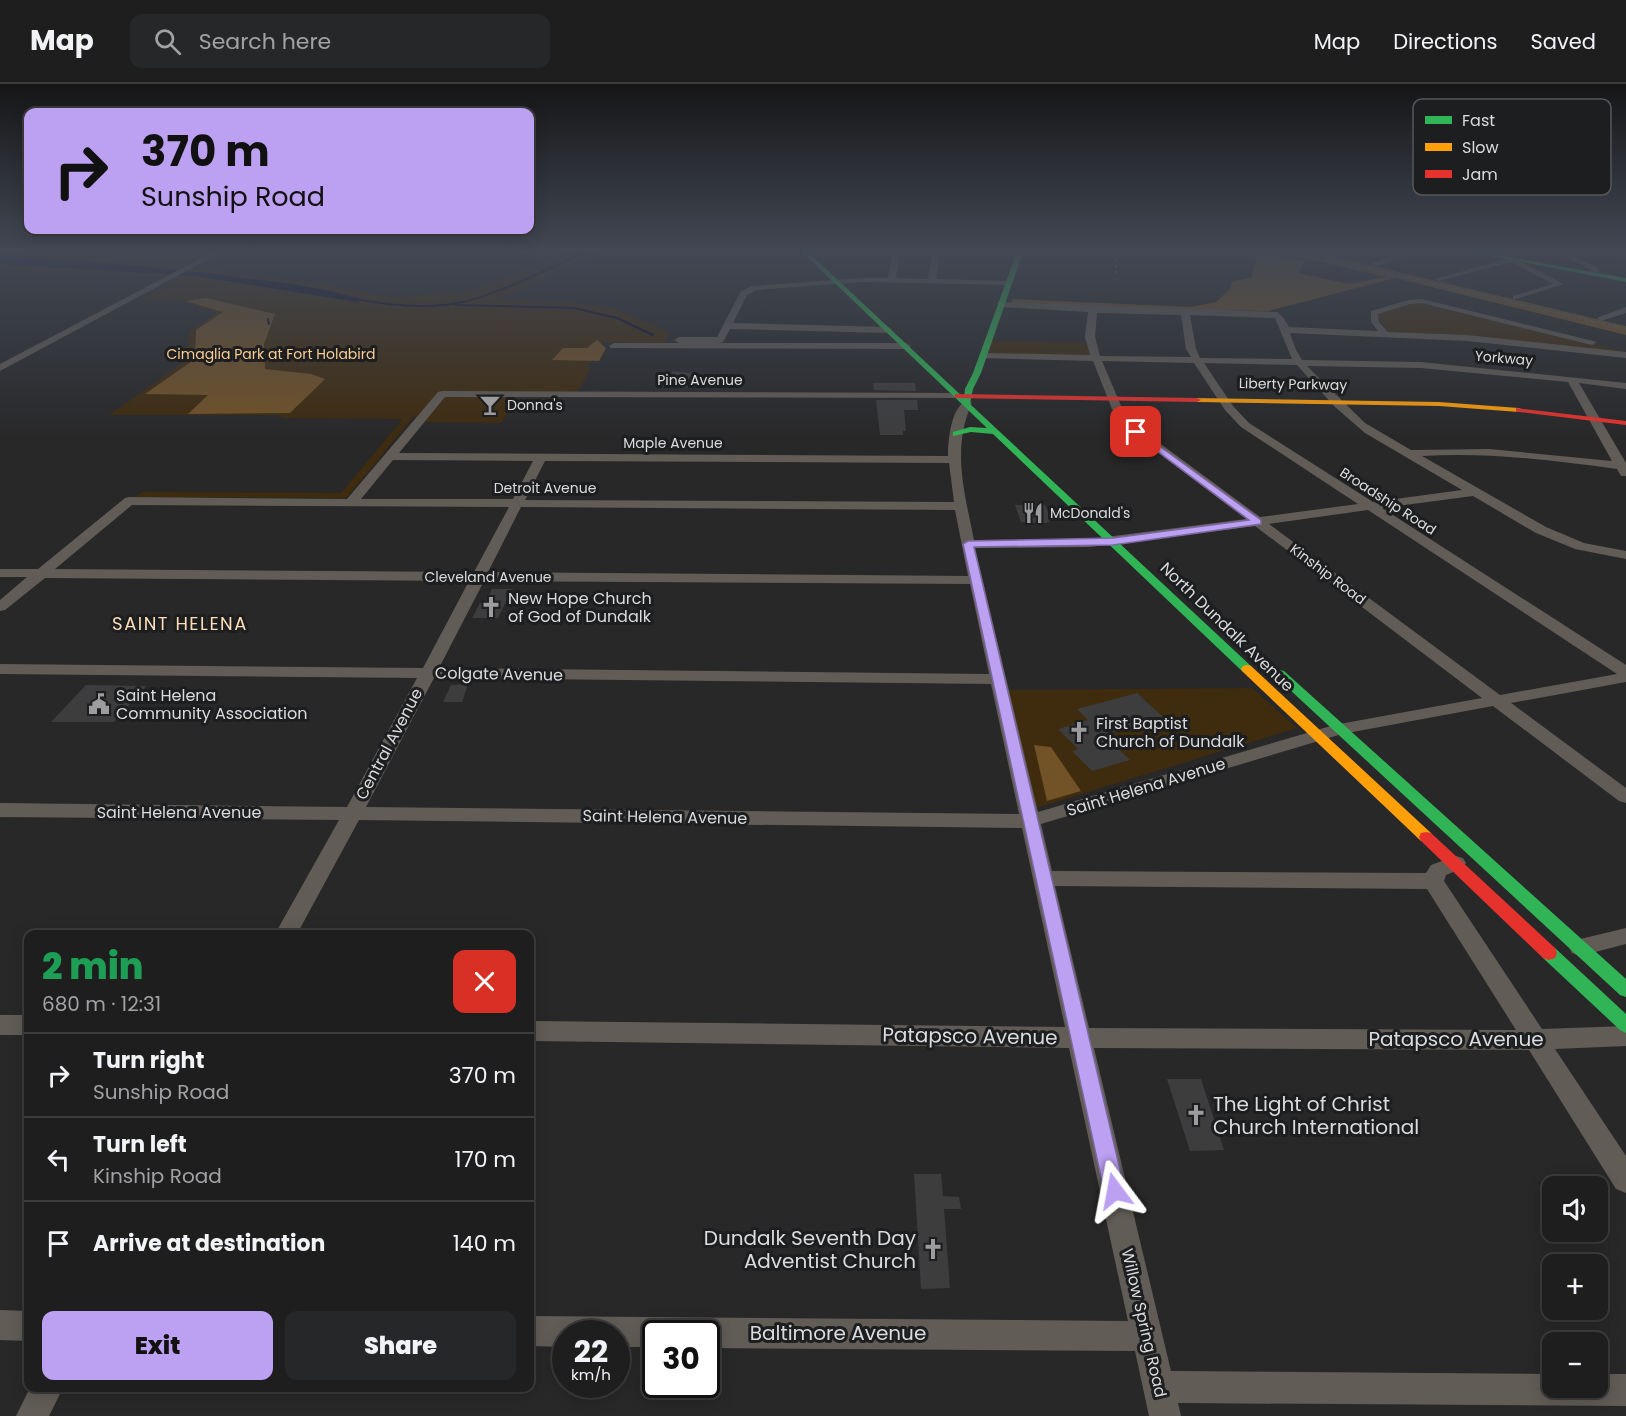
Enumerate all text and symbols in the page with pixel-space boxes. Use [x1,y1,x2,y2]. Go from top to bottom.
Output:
search box [130,14,550,68]
text: Map [30,21,94,60]
icon: search [151,25,184,58]
text: Search here [199,26,331,57]
text: Map [1314,27,1360,56]
text: Directions [1393,27,1497,56]
text: Saved [1530,27,1596,56]
legend [1413,99,1611,195]
text: Fast [1462,109,1495,132]
text: 370 m [141,122,270,181]
icon: right [42,132,120,210]
text: Slow [1462,136,1499,159]
text: Jam [1462,163,1498,186]
text: Sunship Road [141,178,325,215]
park label: Cimaglia Park at Fort Holabird [167,344,375,364]
street label: Yorkway [1474,345,1534,371]
street label: Pine Avenue [657,370,743,390]
street label: Liberty Parkway [1239,373,1347,395]
bar icon: Donna's [478,393,502,417]
place label: Donna's [507,395,563,415]
pin [1110,406,1161,457]
icon: arrive [1119,415,1152,448]
street label: Maple Avenue [623,433,723,453]
street label: Broadship Road [1336,462,1440,540]
street label: Detroit Avenue [494,478,597,498]
restaurant icon: McDonald's [1021,501,1045,525]
place label: McDonald's [1050,503,1130,523]
street label: Kinship Road [1286,539,1370,609]
street label: North Dundalk Avenue [1155,557,1299,697]
street label: Cleveland Avenue [424,567,552,587]
place label: New Hope Church of God of Dundalk [508,587,652,628]
church icon: New Hope Church of God of Dundalk [479,595,503,619]
district label: SAINT HELENA [112,611,248,636]
street label: Colgate Avenue [435,661,563,687]
place label: Saint Helena Community Association [116,684,308,725]
street label: Central Avenue [350,684,428,804]
public building icon: Saint Helena Community Association [87,692,111,716]
place label: First Baptist Church of Dundalk [1096,712,1245,753]
church icon: First Baptist Church of Dundalk [1067,720,1091,744]
street label: Saint Helena Avenue [1064,752,1228,822]
street label: Saint Helena Avenue [97,801,261,824]
street label: Saint Helena Avenue [582,804,748,830]
text: 2 min [42,941,144,992]
button: close [453,950,516,1013]
text: 680 m · 12:31 [42,990,161,1018]
street label: Patapsco Avenue [882,1020,1058,1052]
street label: Patapsco Avenue [1368,1025,1544,1053]
text: Turn right [93,1045,204,1076]
icon: right [42,1059,75,1092]
text: 370 m [449,1060,516,1091]
text: Sunship Road [93,1078,229,1106]
place label: The Light of Christ Church International [1213,1090,1419,1141]
church icon: The Light of Christ Church International [1184,1103,1208,1127]
text: Turn left [93,1129,187,1160]
icon: left [42,1143,75,1176]
text: 170 m [455,1144,516,1175]
position arrow [1083,1159,1147,1223]
text: Kinship Road [93,1162,222,1190]
map controls [1542,1176,1608,1398]
button: sound [1542,1176,1608,1242]
place label: Dundalk Seventh Day Adventist Church [704,1224,916,1275]
icon: arrive [42,1227,75,1260]
text: Arrive at destination [93,1228,325,1259]
text: 140 m [453,1228,516,1259]
church icon: Dundalk Seventh Day Adventist Church [921,1237,945,1261]
street label: Willow Spring Road [1116,1246,1172,1400]
button: + [1542,1254,1608,1320]
button: Exit [42,1311,273,1380]
button: Share [285,1311,516,1380]
street label: Baltimore Avenue [750,1319,926,1347]
speed limit sign: 30 [642,1320,720,1398]
text: 22 [574,1330,608,1373]
button: − [1542,1332,1608,1398]
text: km/h [571,1364,611,1385]

